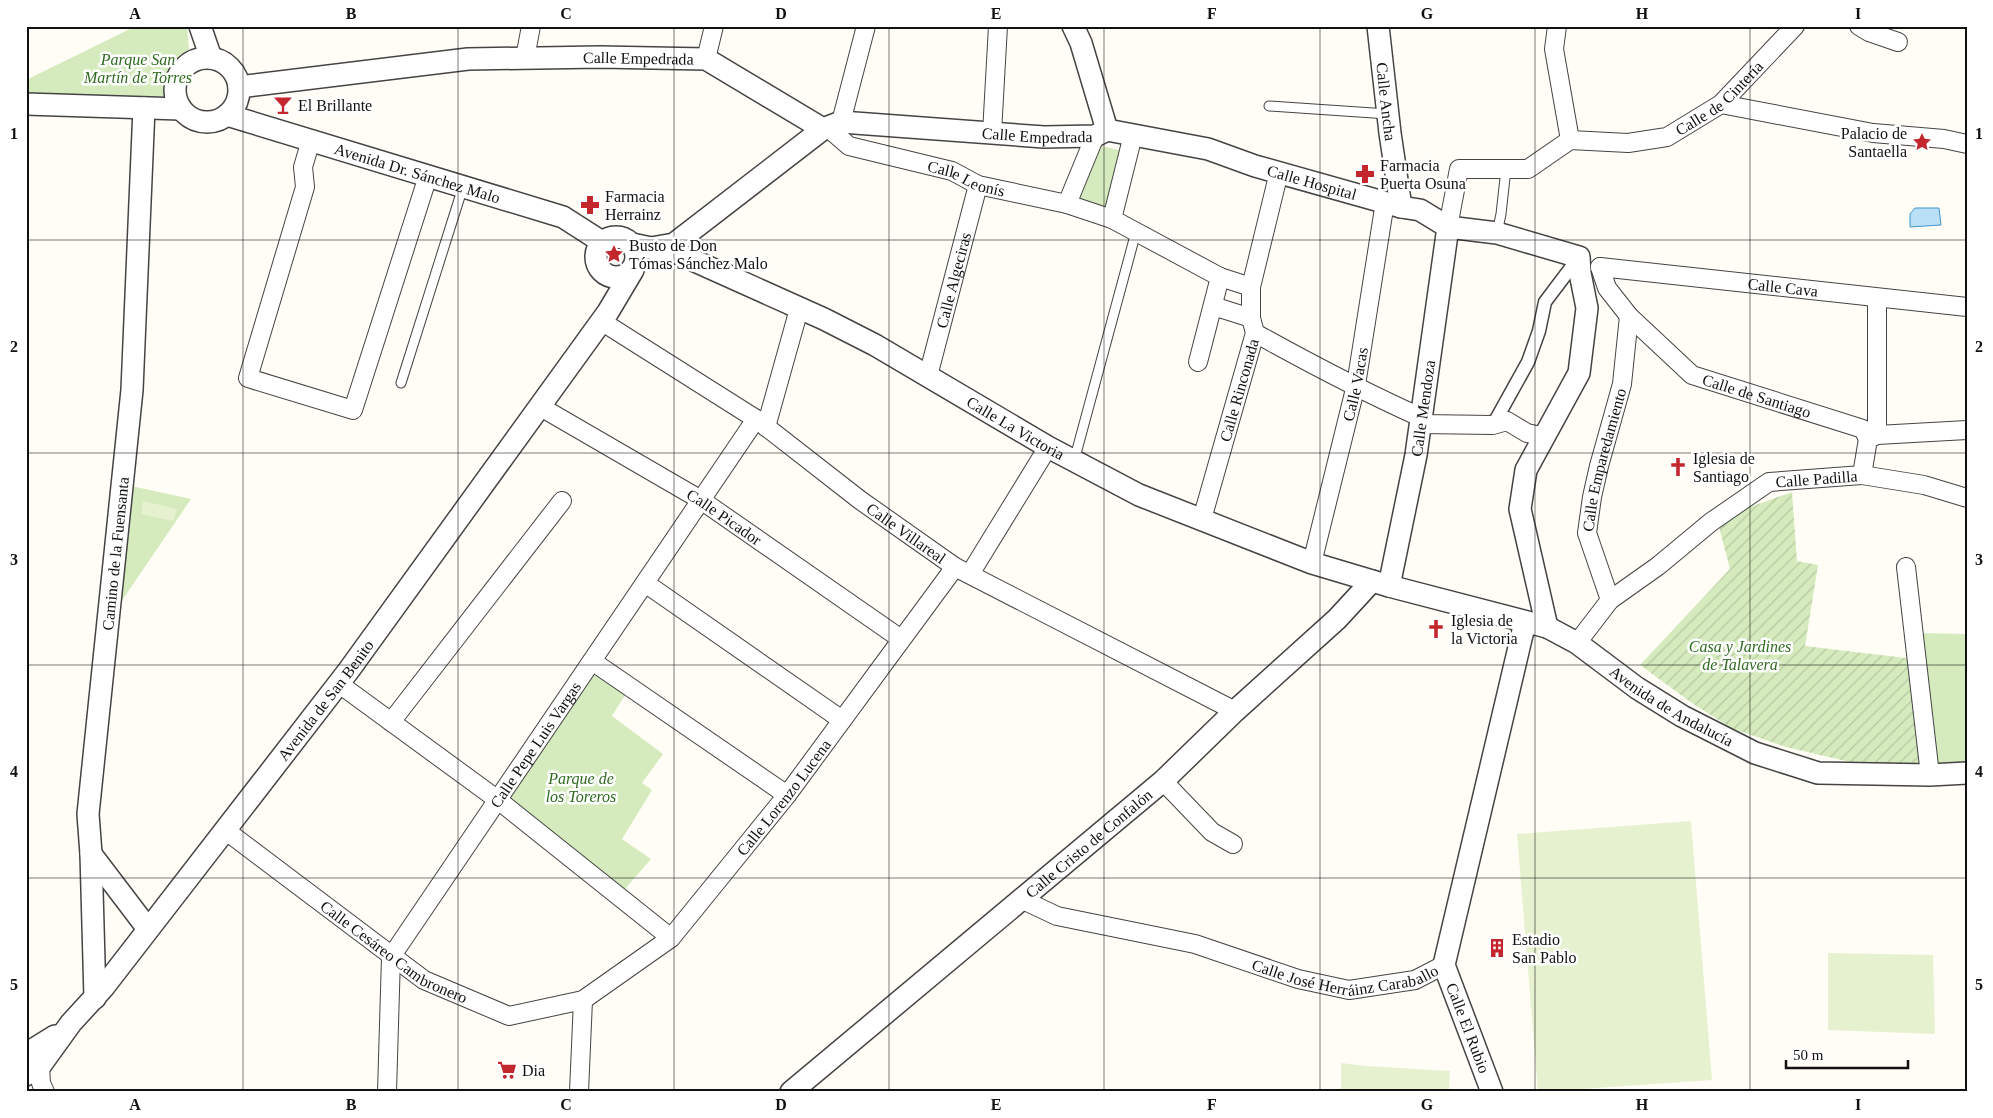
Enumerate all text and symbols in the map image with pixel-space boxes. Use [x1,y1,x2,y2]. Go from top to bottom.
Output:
text: A [129,5,141,22]
text: B [346,5,357,22]
text: C [560,5,572,22]
text: D [775,5,787,22]
text: E [991,5,1001,22]
text: F [1207,5,1217,22]
text: G [1421,5,1434,22]
text: H [1636,5,1649,22]
text: I [1855,5,1861,22]
street label: Calle Empedrada [583,48,694,67]
park label: Parque San Martín de Torres [83,51,192,86]
street label: Calle de Cintería [1672,57,1766,138]
street label: Calle Ancha [1374,61,1400,142]
bar icon: El Brillante [272,94,294,116]
place label: El Brillante [298,97,372,114]
street label: Calle Empedrada [981,124,1093,147]
text: 1 [10,125,18,142]
place label: Palacio de Santaella [1841,125,1907,160]
text: 1 [1975,125,1983,142]
place icon: Palacio de Santaella [1911,131,1933,153]
street label: Avenida Dr. Sánchez Malo [333,140,502,206]
street label: Calle Leonís [926,157,1006,199]
place label: Farmacia Puerta Osuna [1380,157,1466,192]
street label: Calle Hospital [1265,161,1359,203]
pharmacy icon: Farmacia Puerta Osuna [1354,163,1376,185]
place label: Farmacia Herrainz [605,188,665,223]
pharmacy icon: Farmacia Herrainz [579,194,601,216]
street label: Calle Algeciras [932,231,974,330]
place label: Busto de Don Tómas Sánchez Malo [629,237,768,272]
place icon: Busto de Don Tómas Sánchez Malo [603,243,625,265]
street label: Calle Cava [1747,275,1819,299]
street label: Calle Rinconada [1216,337,1261,444]
text: 2 [10,338,18,355]
text: 2 [1975,338,1983,355]
street label: Calle Vacas [1339,346,1370,423]
street label: Calle Mendoza [1407,359,1438,458]
street label: Calle de Santiago [1700,370,1813,421]
street label: Calle Emparedamiento [1579,386,1629,533]
street label: Calle La Victoria [964,393,1067,463]
place label: Iglesia de Santiago [1693,450,1755,486]
church icon: Iglesia de Santiago [1667,456,1689,478]
street label: Calle Padilla [1775,467,1858,490]
street label: Camino de la Fuensanta [99,476,131,631]
street label: Calle Picador [684,485,766,548]
street label: Calle Villareal [864,499,950,567]
text: 3 [10,551,18,568]
text: 3 [1975,551,1983,568]
place label: Iglesia de la Victoria [1451,612,1518,647]
church icon: Iglesia de la Victoria [1425,618,1447,640]
street label: Avenida de San Benito [274,636,377,763]
park label: Casa y Jardines de Talavera [1689,638,1791,673]
street label: Avenida de Andalucía [1607,662,1736,749]
street label: Calle Pepe Luis Vargas [487,678,584,811]
street label: Calle Lorenzo Lucena [733,736,834,859]
text: 4 [10,763,18,780]
text: 4 [1975,763,1983,780]
park label: Parque de los Toreros [546,770,616,805]
street label: Calle Cristo de Confalón [1022,785,1155,901]
street label: Calle Cesáreo Cambronero [318,897,470,1006]
place label: Estadio San Pablo [1512,931,1576,966]
building icon: Estadio San Pablo [1486,937,1508,959]
street label: Calle José Herráinz Caraballo [1249,952,1441,974]
text: Calle José Herráinz Caraballo [1250,956,1441,999]
text: 5 [10,976,18,993]
text: 5 [1975,976,1983,993]
street label: Calle El Rubio [1443,981,1493,1075]
scale bar [1786,1038,1908,1070]
text: 50 m [1793,1047,1824,1063]
supermarket icon: Dia [496,1059,518,1081]
place label: Dia [522,1062,545,1079]
text: A [129,1096,141,1113]
text: B [346,1096,357,1113]
text: C [560,1096,572,1113]
text: D [775,1096,787,1113]
text: E [991,1096,1001,1113]
text: F [1207,1096,1217,1113]
text: G [1421,1096,1434,1113]
text: H [1636,1096,1649,1113]
text: I [1855,1096,1861,1113]

